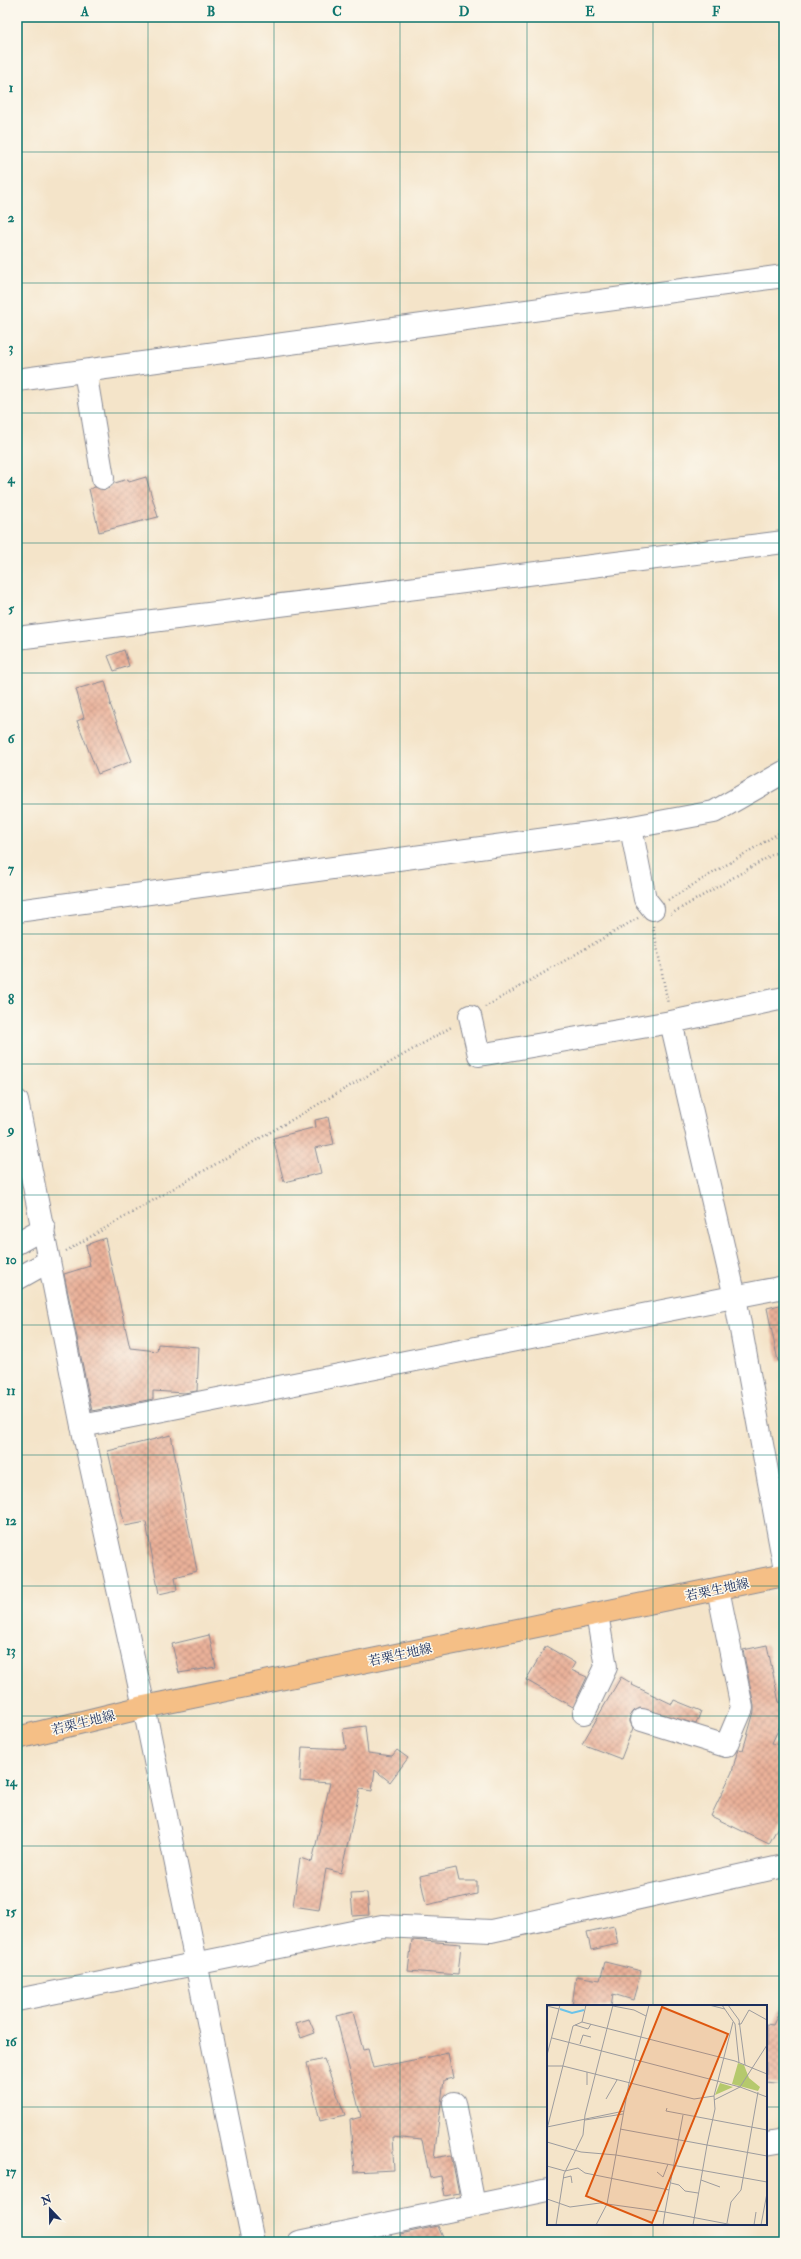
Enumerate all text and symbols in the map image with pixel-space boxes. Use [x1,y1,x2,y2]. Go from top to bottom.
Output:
text: A [80,4,90,20]
text: B [207,4,215,20]
text: C [332,4,342,20]
text: D [459,4,470,20]
text: E [585,4,595,20]
text: F [712,4,721,20]
text: 1 [9,80,14,96]
text: 2 [8,210,15,226]
text: 3 [9,340,14,356]
text: 4 [6,471,15,487]
text: 5 [8,601,14,617]
text: 6 [8,731,16,747]
text: 7 [8,861,15,877]
text: 8 [8,992,14,1008]
text: 9 [6,1122,15,1138]
text: 10 [5,1252,17,1268]
text: 11 [6,1383,16,1399]
text: 12 [5,1513,17,1529]
street label: 若栗生地線 [684,1575,751,1605]
street label: 若栗生地線 [367,1640,434,1670]
text: 13 [6,1643,16,1659]
street label: 若栗生地線 [50,1707,117,1739]
text: 14 [5,1774,18,1790]
text: 15 [6,1904,16,1920]
inset map [547,2005,767,2225]
text: 16 [5,2034,18,2050]
text: 17 [6,2164,17,2180]
north arrow [30,2189,70,2229]
text: N [39,2192,55,2208]

